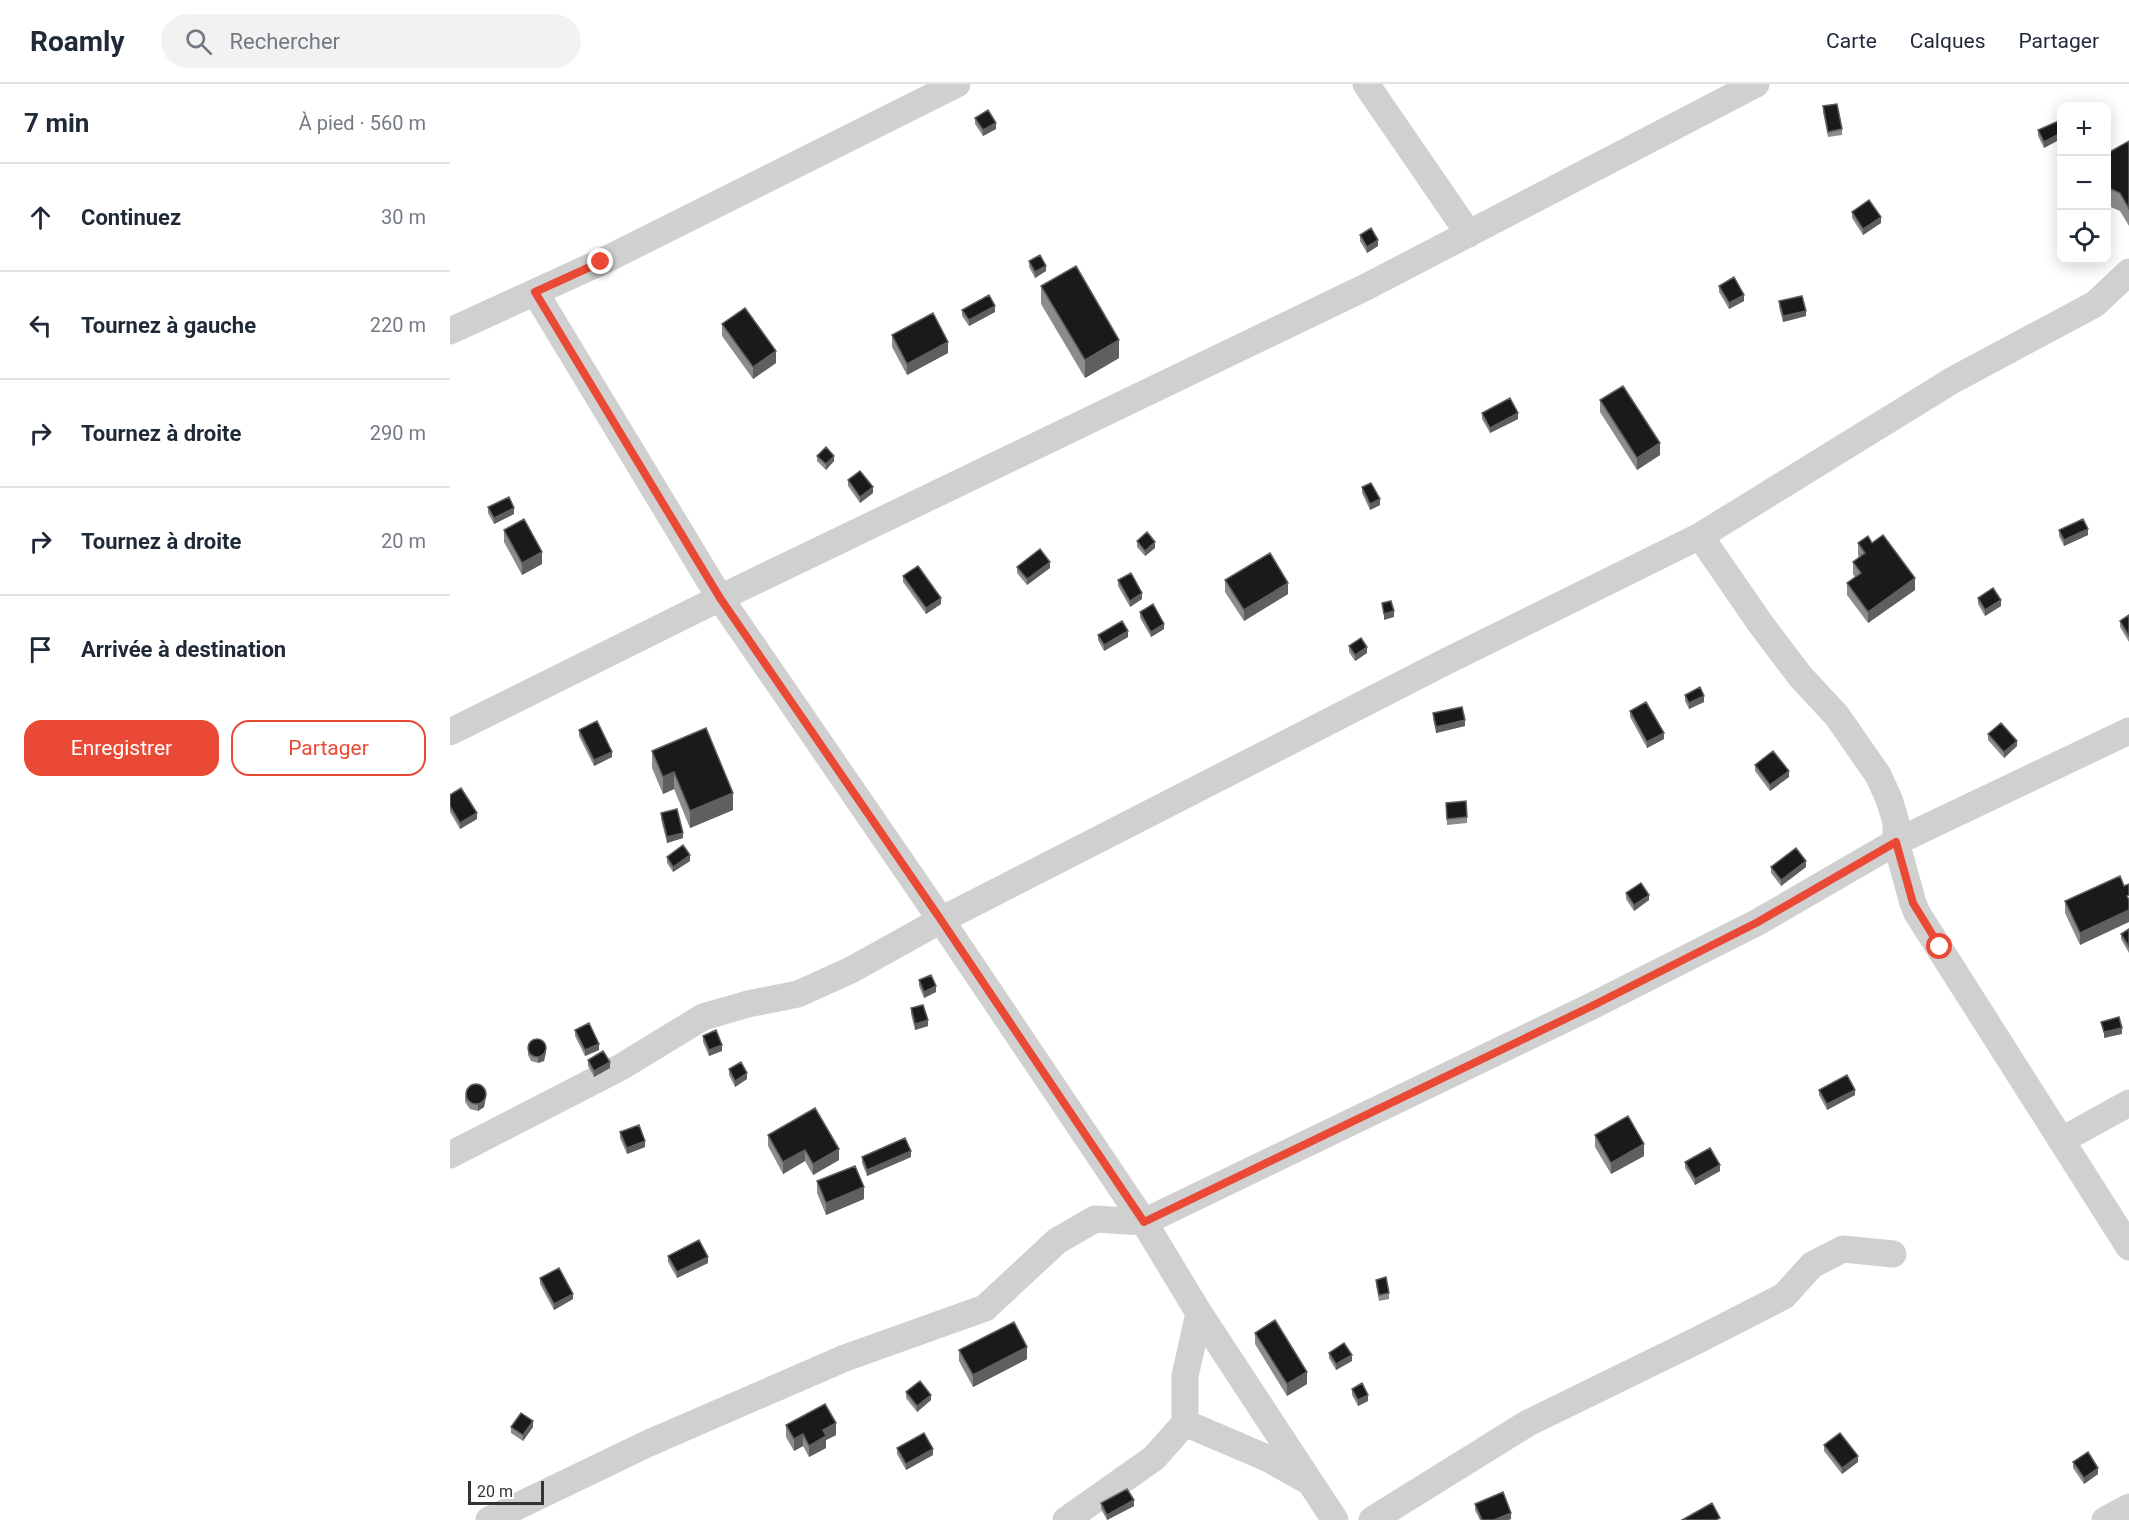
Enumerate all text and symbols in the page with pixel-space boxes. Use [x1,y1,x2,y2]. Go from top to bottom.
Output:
search box [161,14,581,68]
text: Roamly [30,25,125,58]
icon: search [182,25,215,58]
text: Rechercher [230,29,340,54]
text: Carte [1826,29,1877,53]
text: Calques [1910,29,1985,53]
text: Partager [2018,29,2099,53]
map controls [2057,102,2111,264]
button: + [2057,102,2111,156]
text: 7 min [24,108,89,138]
text: À pied · 560 m [299,111,426,135]
button: − [2057,156,2111,210]
icon: ahead [24,201,57,234]
text: Continuez [81,205,181,230]
text: 30 m [381,205,426,229]
button: locate [2057,210,2111,264]
route end [587,248,613,274]
icon: left [24,309,57,342]
text: Tournez à gauche [81,313,256,338]
text: 220 m [370,313,426,337]
icon: right [24,417,57,450]
text: Tournez à droite [81,421,241,446]
text: 290 m [370,421,426,445]
icon: right [24,525,57,558]
text: Tournez à droite [81,529,241,554]
text: 20 m [381,529,426,553]
icon: arrive [24,633,57,666]
text: Arrivée à destination [81,637,286,662]
button: Enregistrer [24,720,219,776]
button: Partager [231,720,426,776]
route start [1926,933,1952,959]
scale bar [468,1478,544,1506]
text: 20 m [477,1482,513,1501]

